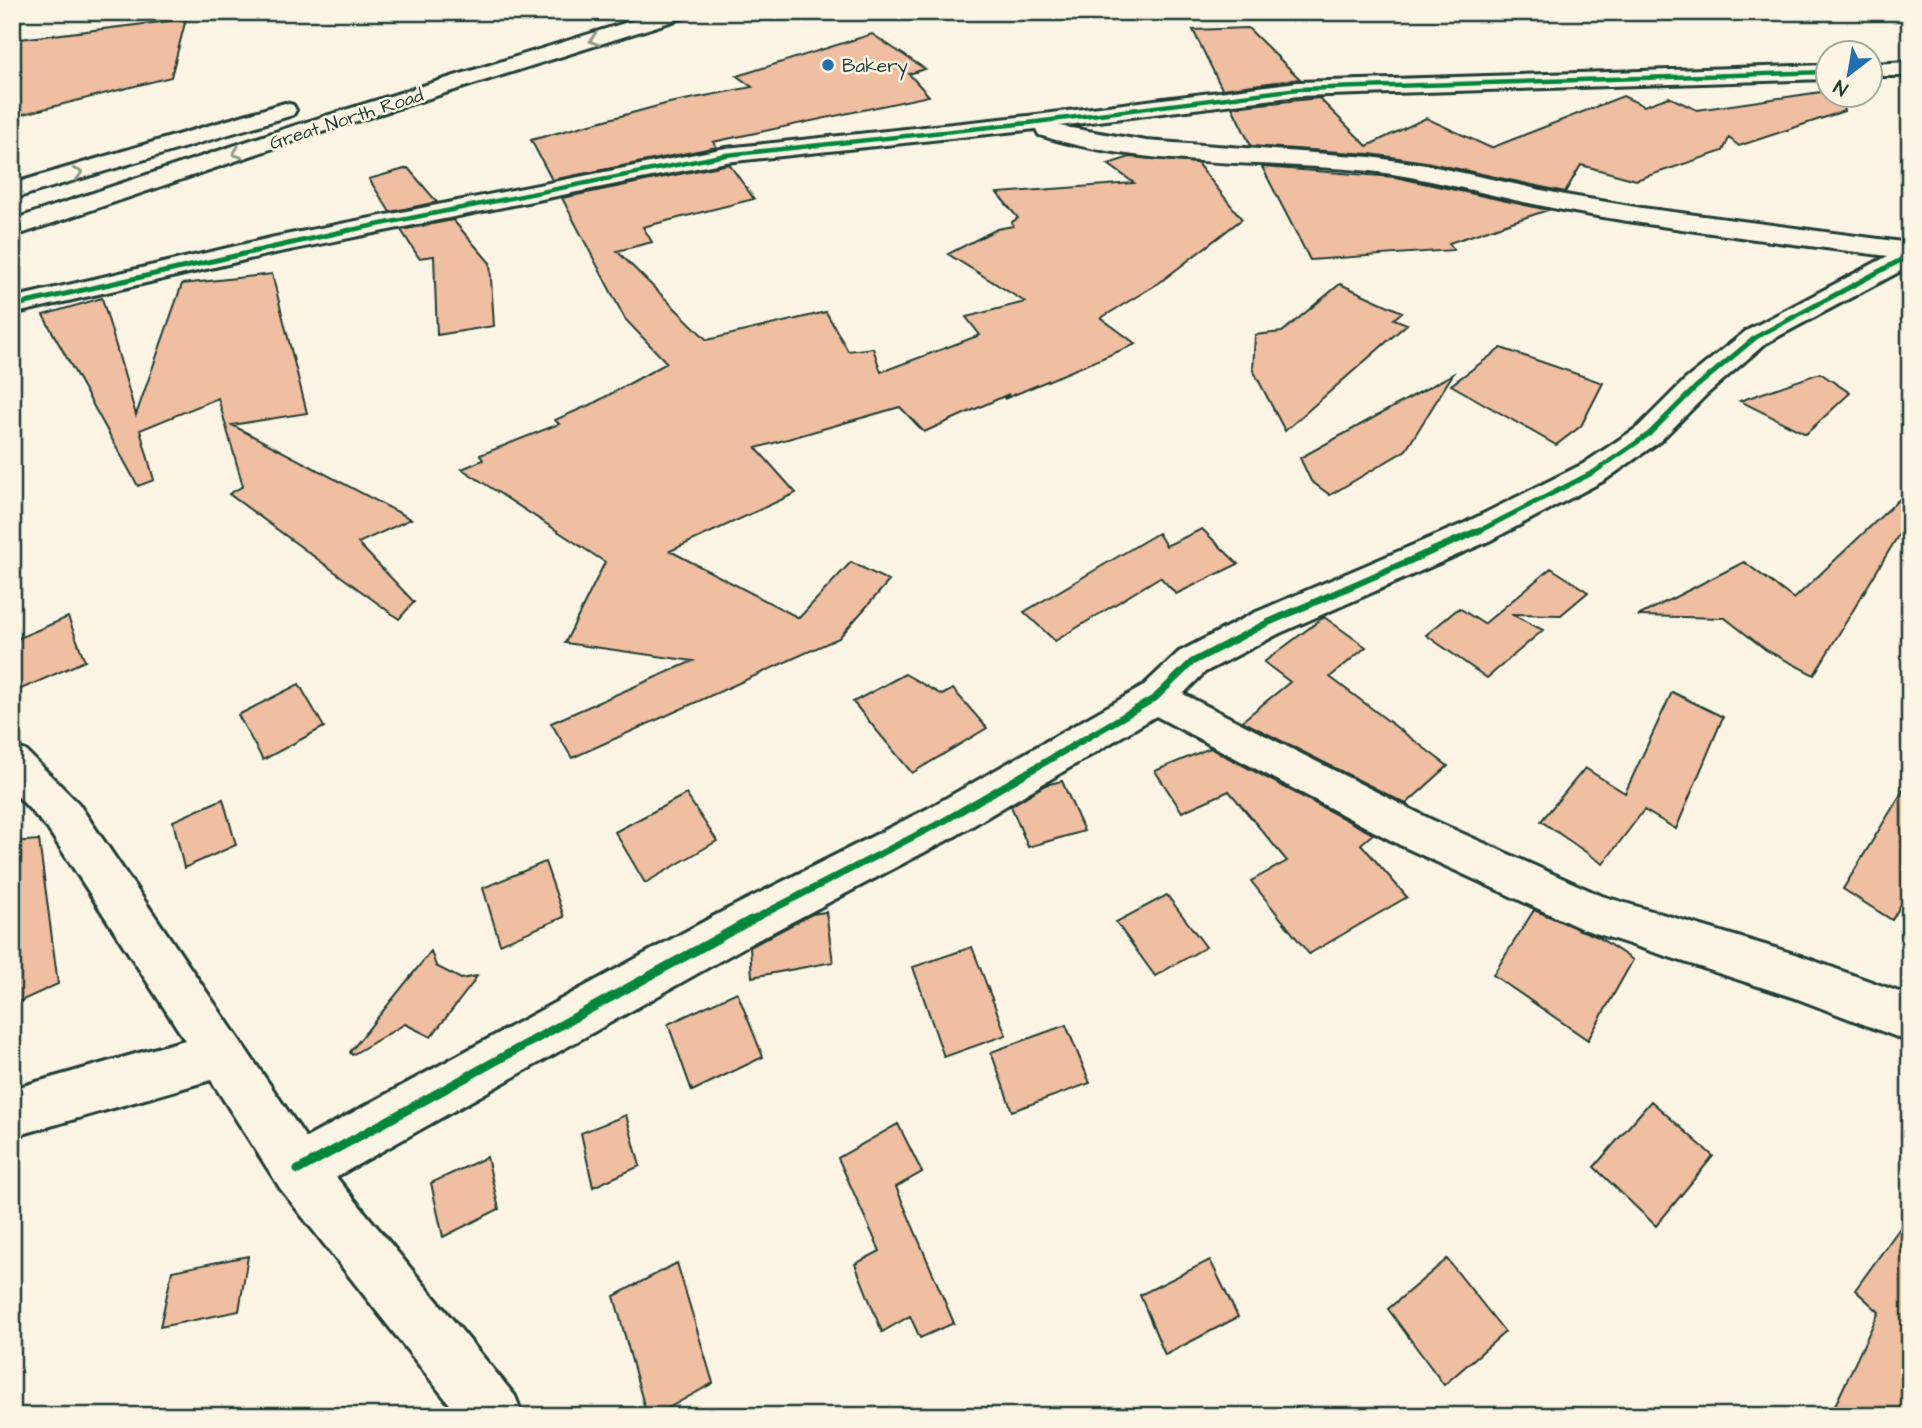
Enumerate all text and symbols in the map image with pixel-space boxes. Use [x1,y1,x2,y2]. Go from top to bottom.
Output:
one-way arrow [588,32,600,46]
north arrow [1814,38,1884,108]
place label: Bakery [842,53,909,81]
marker: Bakery [820,57,836,73]
text: N [1829,73,1853,102]
street label: Great North Road [266,82,427,157]
one-way arrow [231,145,243,159]
one-way arrow [71,166,83,181]

